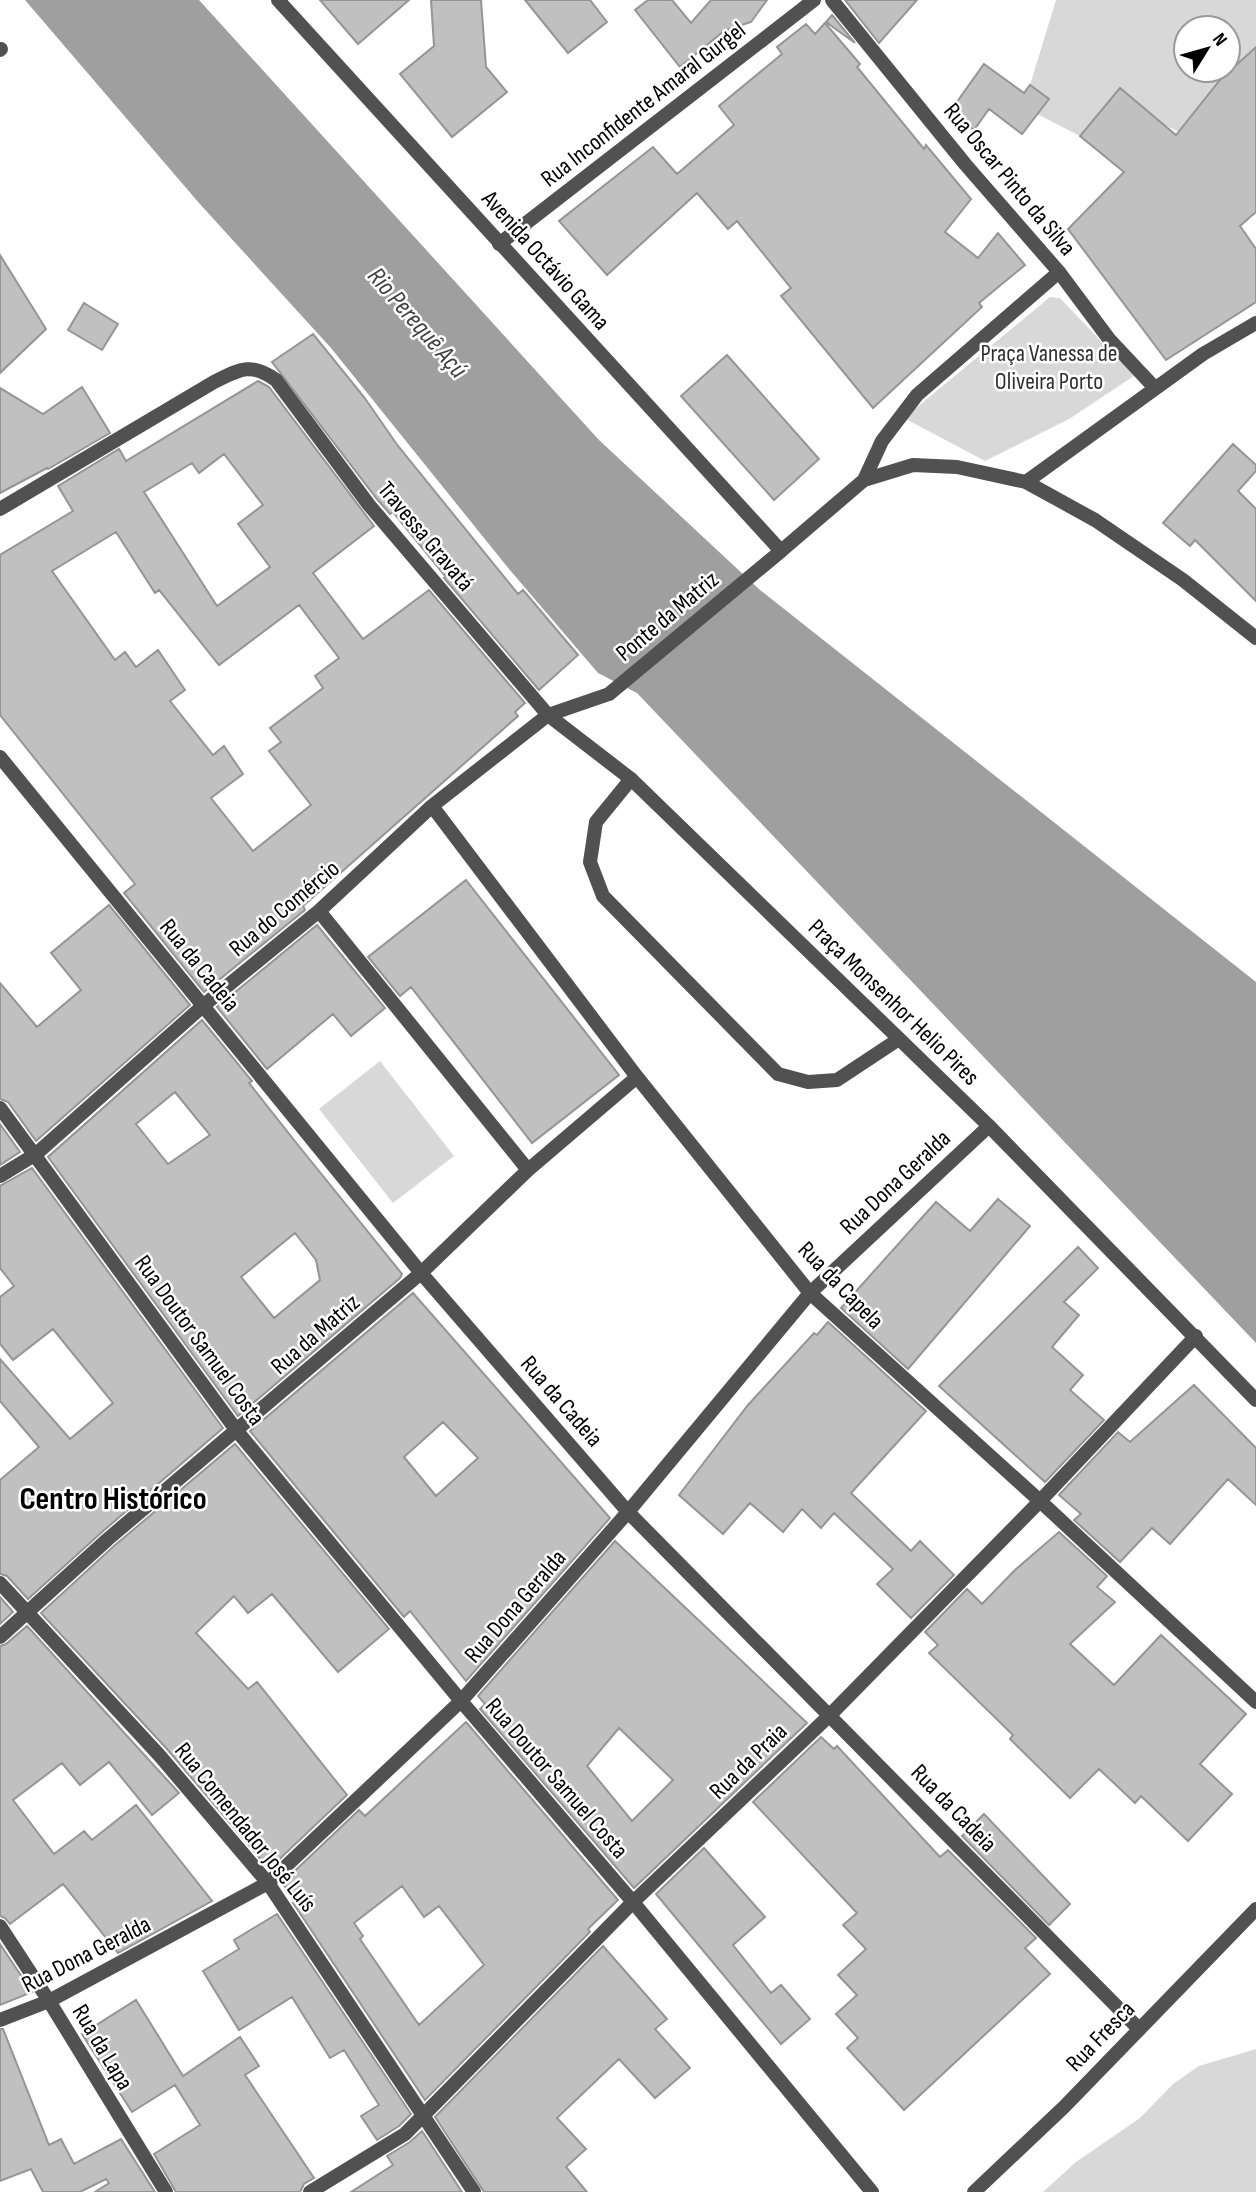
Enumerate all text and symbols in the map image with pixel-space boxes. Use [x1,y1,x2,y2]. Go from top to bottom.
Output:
north arrow [1172,14,1242,84]
street label: Rua Inconfidente Amaral Gurgel [535,16,751,193]
text: N [1207,29,1232,51]
street label: Rua Oscar Pinto da Silva [937,97,1082,262]
street label: Avenida Octávio Gama [475,184,616,336]
water label: Rio Perequê Açú [360,261,474,385]
park label: Praça Vanessa de Oliveira Porto [980,339,1118,396]
street label: Travessa Gravatá [371,476,480,597]
street label: Ponte da Matriz [610,565,725,668]
street label: Rua do Comércio [223,854,345,963]
street label: Rua da Cadeia [153,913,246,1018]
street label: Praça Monsenhor Helio Pires [802,913,985,1091]
street label: Rua Dona Geralda [834,1124,957,1241]
street label: Rua da Capela [792,1235,890,1335]
street label: Rua Doutor Samuel Costa [128,1250,271,1431]
street label: Rua da Matriz [265,1288,366,1381]
street label: Rua da Cadeia [514,1350,609,1453]
district label: Centro Histórico [19,1480,207,1519]
street label: Rua Dona Geralda [458,1544,572,1669]
street label: Rua Doutor Samuel Costa [479,1692,634,1864]
street label: Rua da Praia [703,1717,793,1805]
street label: Rua Comendador José Luís [168,1737,323,1918]
street label: Rua da Cadeia [905,1758,1003,1858]
street label: Rua Dona Geralda [17,1910,155,1999]
street label: Rua Fresca [1060,1995,1141,2078]
street label: Rua da Lapa [66,1999,139,2095]

